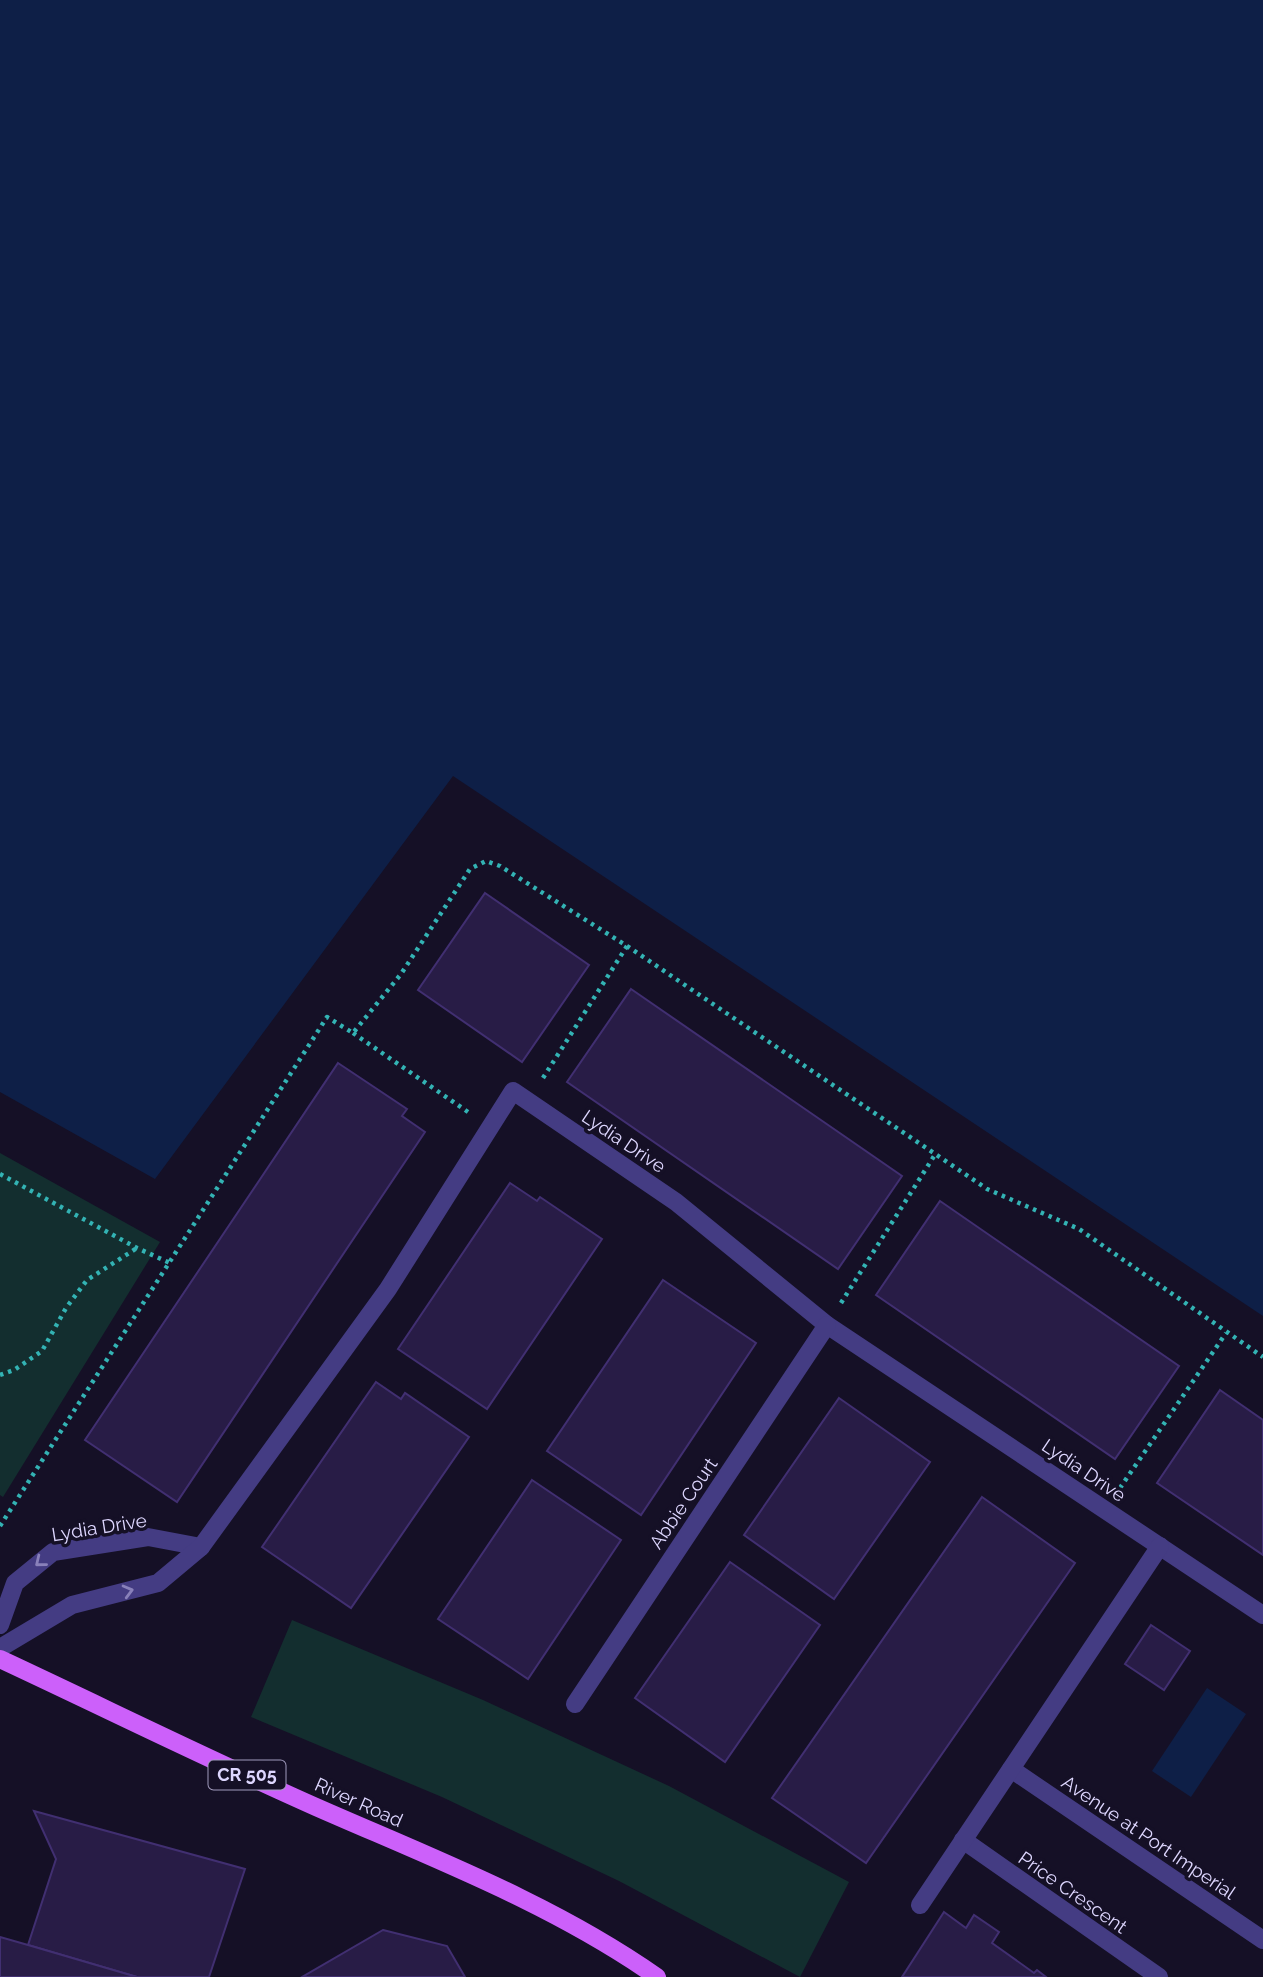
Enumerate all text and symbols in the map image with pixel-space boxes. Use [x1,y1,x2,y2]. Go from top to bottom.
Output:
street label: Lydia Drive [578,1105,670,1177]
street label: Lydia Drive [1038,1434,1130,1506]
street label: Abbie Court [644,1453,722,1553]
street label: Lydia Drive [50,1509,148,1545]
one-way arrow [36,1554,48,1567]
one-way arrow [122,1585,134,1599]
road number: CR 505 [208,1760,286,1790]
street label: Avenue at Port Imperial [1058,1771,1241,1904]
street label: River Road [312,1773,406,1831]
street label: Price Crescent [1014,1846,1132,1938]

